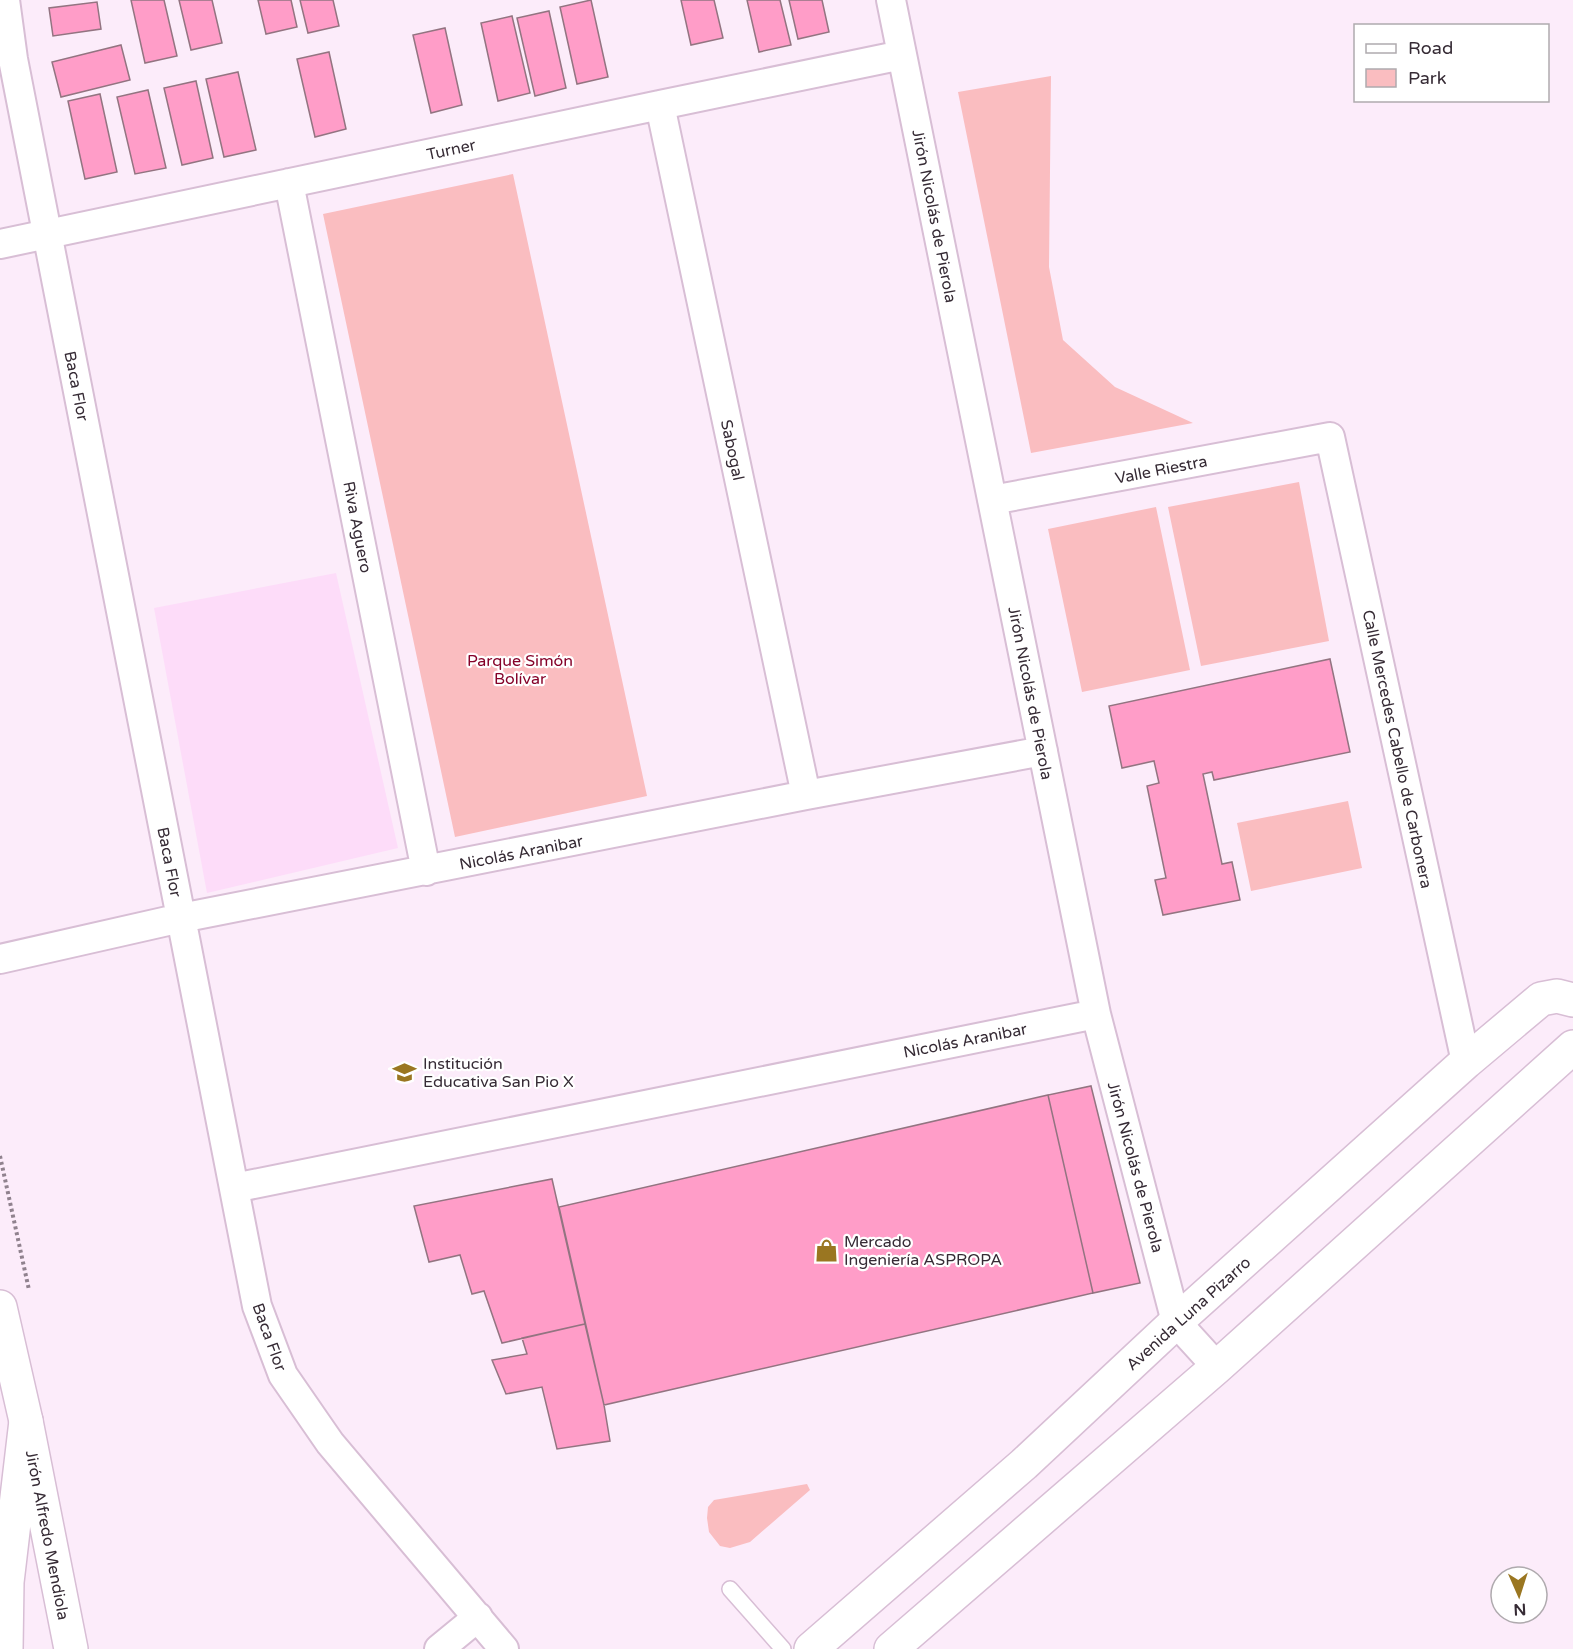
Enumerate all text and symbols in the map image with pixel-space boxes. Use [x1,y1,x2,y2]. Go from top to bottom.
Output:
legend [1354,24,1549,102]
text: Road [1408,37,1453,59]
text: Park [1408,67,1447,89]
street label: Jirón Nicolás de Pierola [907,128,961,305]
street label: Turner [425,135,478,165]
street label: Baca Flor [59,349,93,424]
street label: Sabogal [716,418,748,482]
street label: Valle Riestra [1113,451,1209,489]
street label: Riva Aguero [338,480,376,575]
street label: Jirón Nicolás de Pierola [1003,605,1057,782]
street label: Calle Mercedes Cabello de Carbonera [1358,608,1436,890]
park label: Parque Simón Bolívar [467,651,573,689]
street label: Baca Flor [152,825,186,900]
street label: Nicolás Aranibar [458,831,586,875]
street label: Nicolás Aranibar [902,1019,1030,1063]
place label: Institución Educativa San Pio X [423,1054,574,1092]
school or university icon: Institución Educativa San Pio X [392,1059,418,1085]
street label: Jirón Nicolás de Pierola [1103,1080,1167,1255]
place label: Mercado Ingeniería ASPROPA [844,1232,1002,1270]
shop icon: Mercado Ingeniería ASPROPA [813,1237,839,1263]
street label: Avenida Luna Pizarro [1122,1252,1255,1375]
street label: Baca Flor [247,1300,291,1375]
street label: Jirón Alfredo Mendiola [21,1449,73,1622]
north arrow [1489,1565,1549,1625]
text: N [1513,1599,1527,1619]

